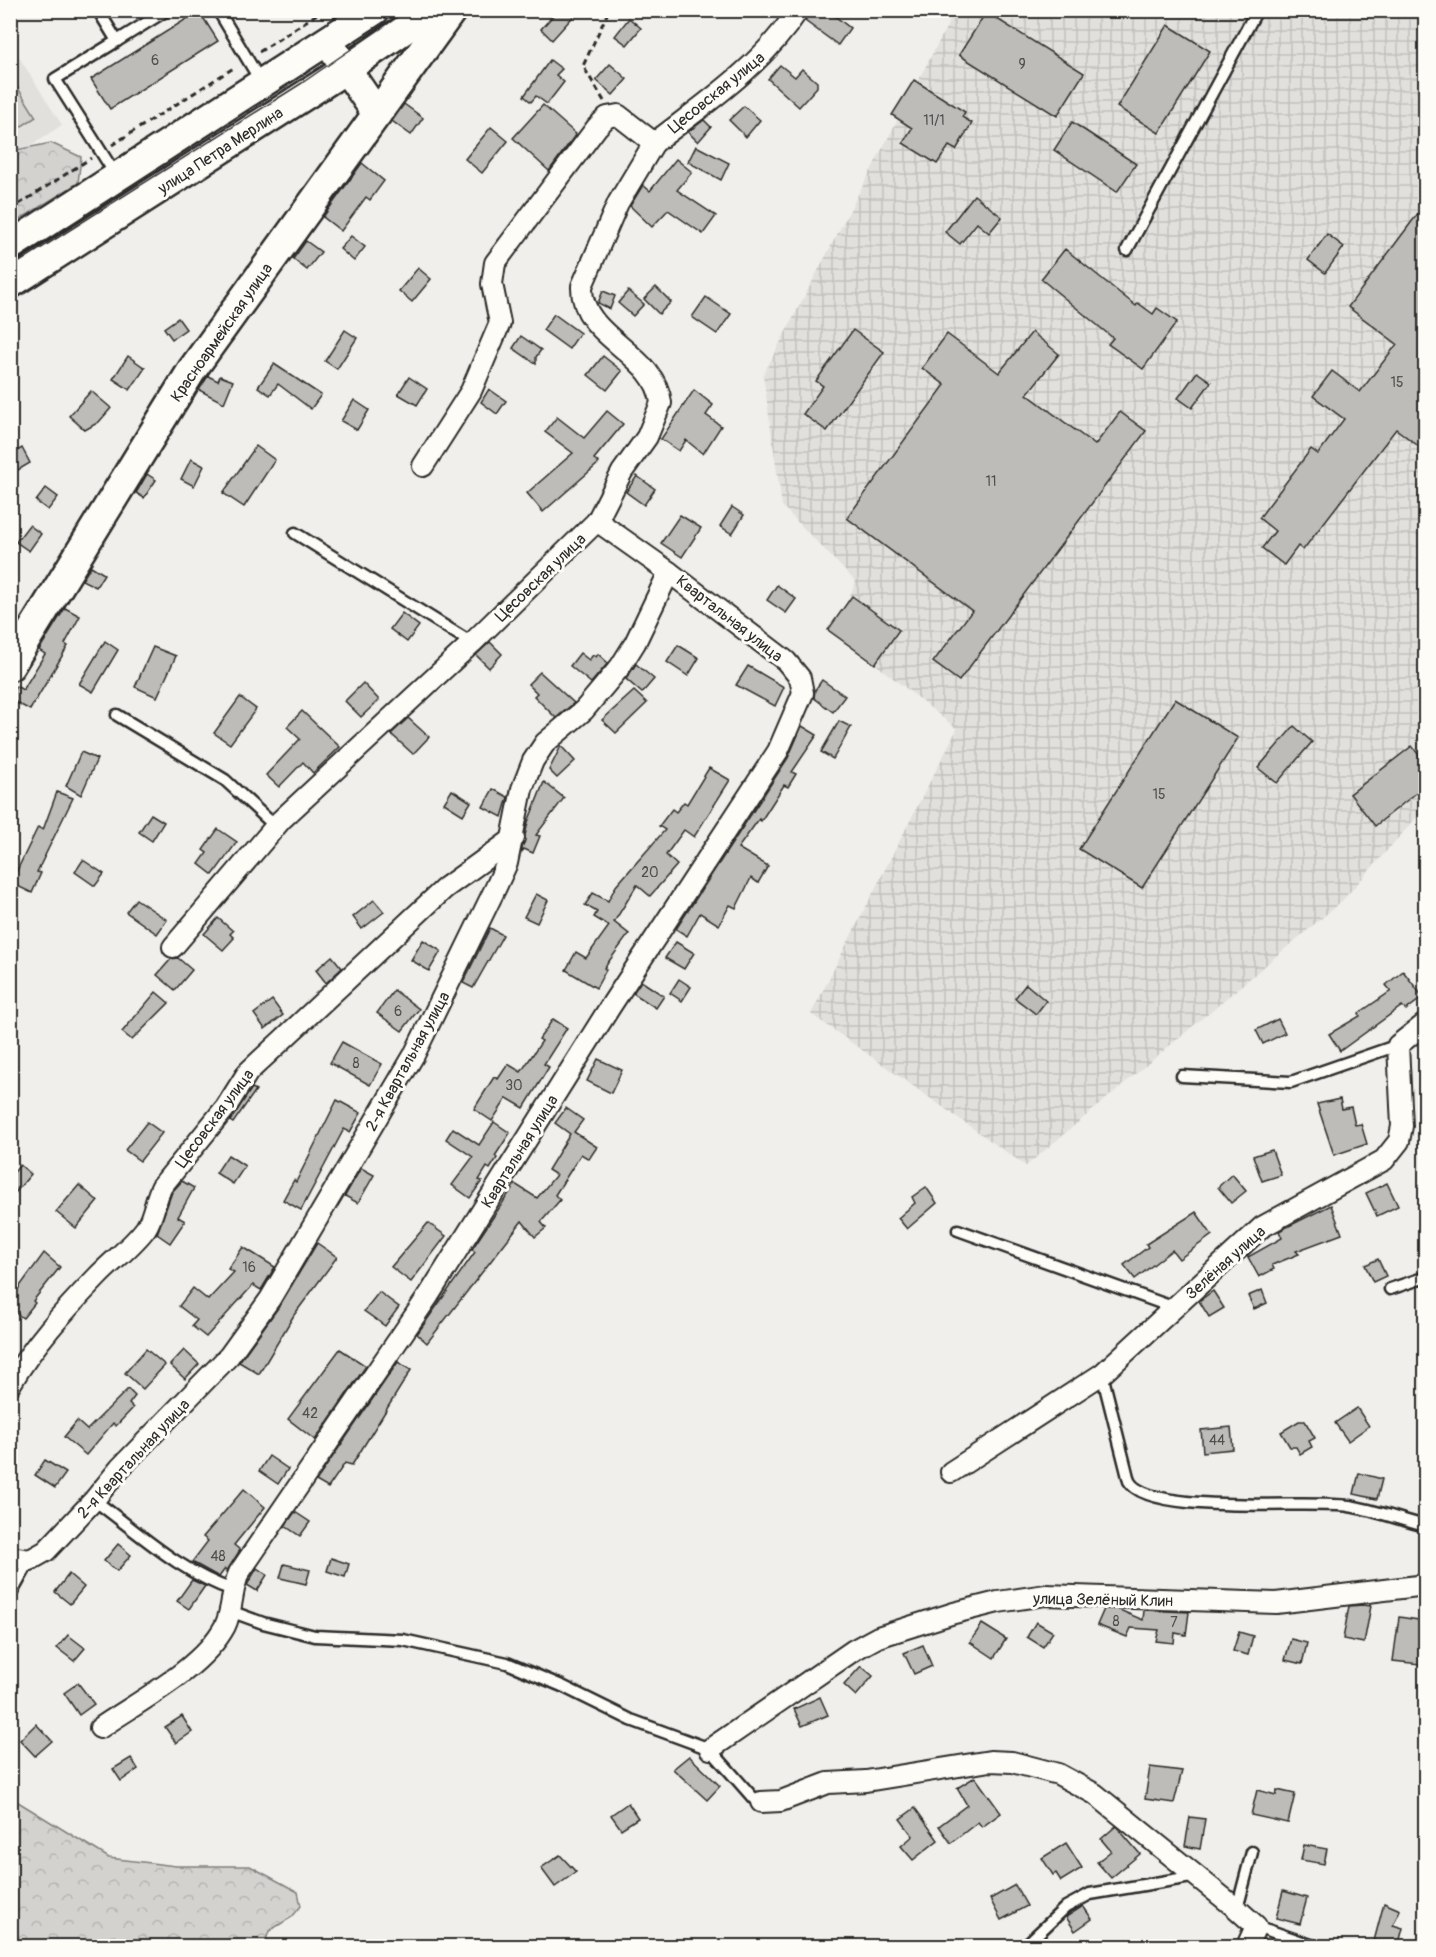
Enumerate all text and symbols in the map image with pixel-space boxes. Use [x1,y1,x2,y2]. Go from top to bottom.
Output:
street label: Цесовская улица [664,48,769,138]
house number: 6 [151,52,159,69]
house number: 9 [1018,56,1026,73]
street label: улица Петра Мерлина [153,103,287,199]
house number: 11/1 [923,112,945,129]
street label: Красноармейская улица [166,259,277,406]
house number: 15 [1390,374,1404,391]
house number: 11 [986,473,996,490]
street label: Цесовская улица [491,529,590,626]
street label: Квартальная улица [672,571,787,667]
house number: 15 [1152,786,1166,803]
house number: 20 [641,864,659,881]
street label: 2-я Квартальная улица [361,988,455,1135]
house number: 6 [394,1003,402,1020]
house number: 8 [352,1055,360,1072]
street label: Цесовская улица [171,1065,258,1172]
house number: 30 [505,1077,523,1094]
street label: Квартальная улица [477,1091,563,1212]
street label: Зелёная улица [1182,1222,1270,1304]
house number: 16 [242,1259,256,1276]
street label: 2-я Квартальная улица [73,1395,194,1523]
house number: 42 [302,1405,318,1422]
house number: 44 [1209,1432,1225,1449]
house number: 48 [210,1548,226,1565]
street label: улица Зелёный Клин [1032,1589,1173,1611]
house number: 8 [1112,1613,1120,1630]
house number: 7 [1170,1614,1178,1631]

